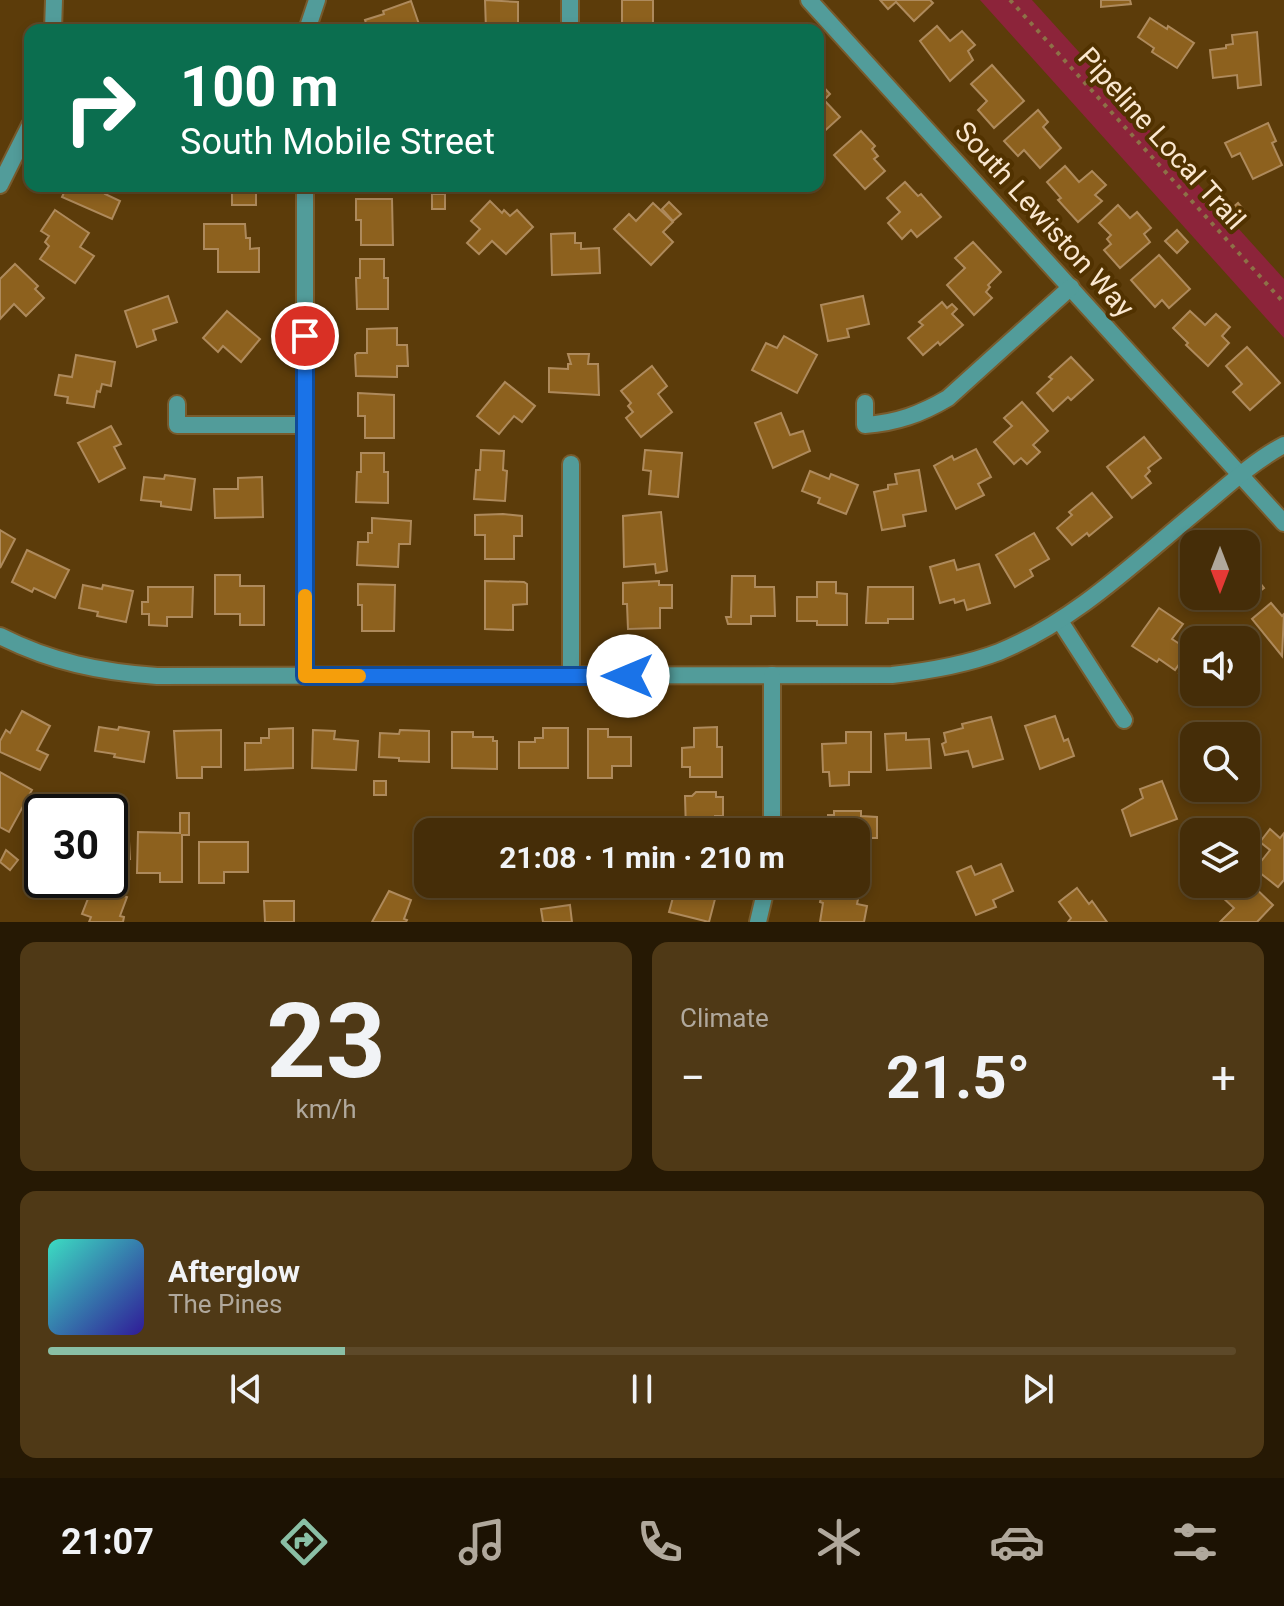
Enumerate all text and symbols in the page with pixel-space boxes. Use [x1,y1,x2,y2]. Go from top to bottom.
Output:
street label: Pipeline Local Trail [1071,41,1252,236]
text: 100 m [180,54,339,120]
icon: right [48,56,152,160]
street label: South Lewiston Way [948,115,1141,324]
text: South Mobile Street [180,121,495,163]
pin [271,302,339,370]
icon: arrive [283,314,327,358]
north arrow [1180,530,1260,610]
map controls [1180,530,1260,898]
button: sound [1180,626,1260,706]
position arrow [586,634,670,718]
button: search [1180,722,1260,802]
speed limit sign: 30 [24,794,128,898]
button: layers [1180,818,1260,898]
text: 21:08 · 1 min · 210 m [499,840,785,875]
text: 23 [266,981,386,1102]
text: Climate [680,1003,769,1033]
text: 21.5° [886,1042,1030,1113]
text: − [680,1052,705,1104]
text: + [1211,1052,1236,1104]
text: km/h [295,1094,357,1124]
text: Afterglow [168,1254,300,1289]
text: The Pines [168,1289,282,1319]
icon: previous [224,1367,268,1411]
icon: pause [620,1367,664,1411]
icon: next [1016,1367,1060,1411]
icon: directions [276,1514,332,1570]
icon: music [454,1514,510,1570]
icon: phone [632,1514,688,1570]
icon: climate [811,1514,867,1570]
icon: car [989,1514,1045,1570]
icon: filters [1167,1514,1223,1570]
text: 21:07 [61,1521,154,1563]

